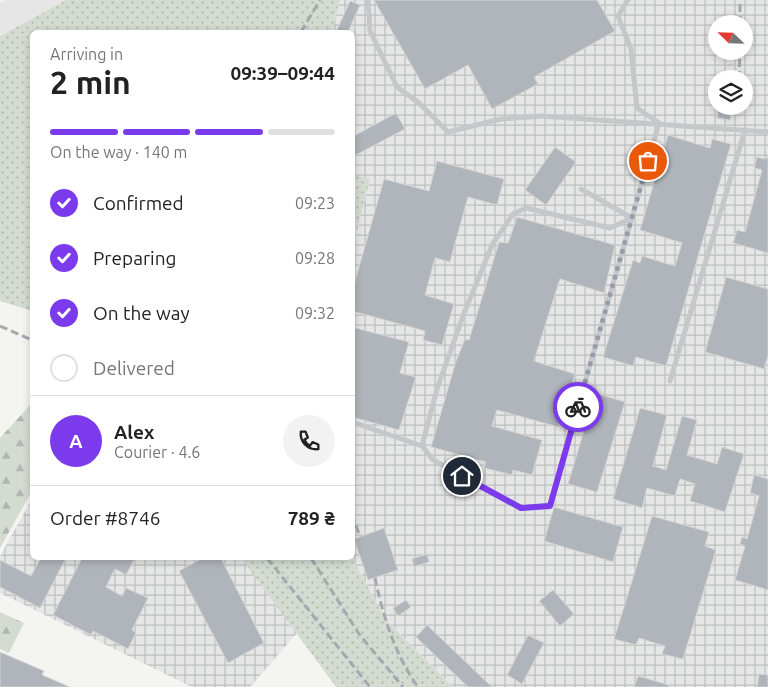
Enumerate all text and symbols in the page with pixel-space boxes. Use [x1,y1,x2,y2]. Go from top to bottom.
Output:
north arrow [708,15,752,60]
map controls [708,15,753,115]
text: Arriving in [50,45,123,63]
text: 09:39–09:44 [230,62,335,84]
text: 2 min [50,64,131,100]
button: layers [708,70,753,115]
pin [627,140,669,182]
text: On the way · 140 m [50,143,187,161]
icon: bag [634,147,662,175]
icon: check [50,189,78,217]
text: Confirmed [93,192,184,214]
text: 09:23 [295,194,335,212]
icon: check [50,244,78,272]
text: Preparing [93,247,177,269]
text: 09:28 [295,249,335,267]
icon: check [50,299,78,327]
text: On the way [93,302,190,324]
text: 09:32 [295,304,335,322]
text: Delivered [93,357,175,379]
courier [553,382,603,432]
icon: bike [564,393,592,421]
button: phone [283,415,335,467]
text: Alex [114,421,154,443]
text: A [69,430,83,452]
text: Courier · 4.6 [114,443,200,461]
pin [441,455,483,497]
icon: home [448,462,476,490]
text: Order #8746 [50,507,160,529]
text: 789 ₴ [288,507,335,529]

